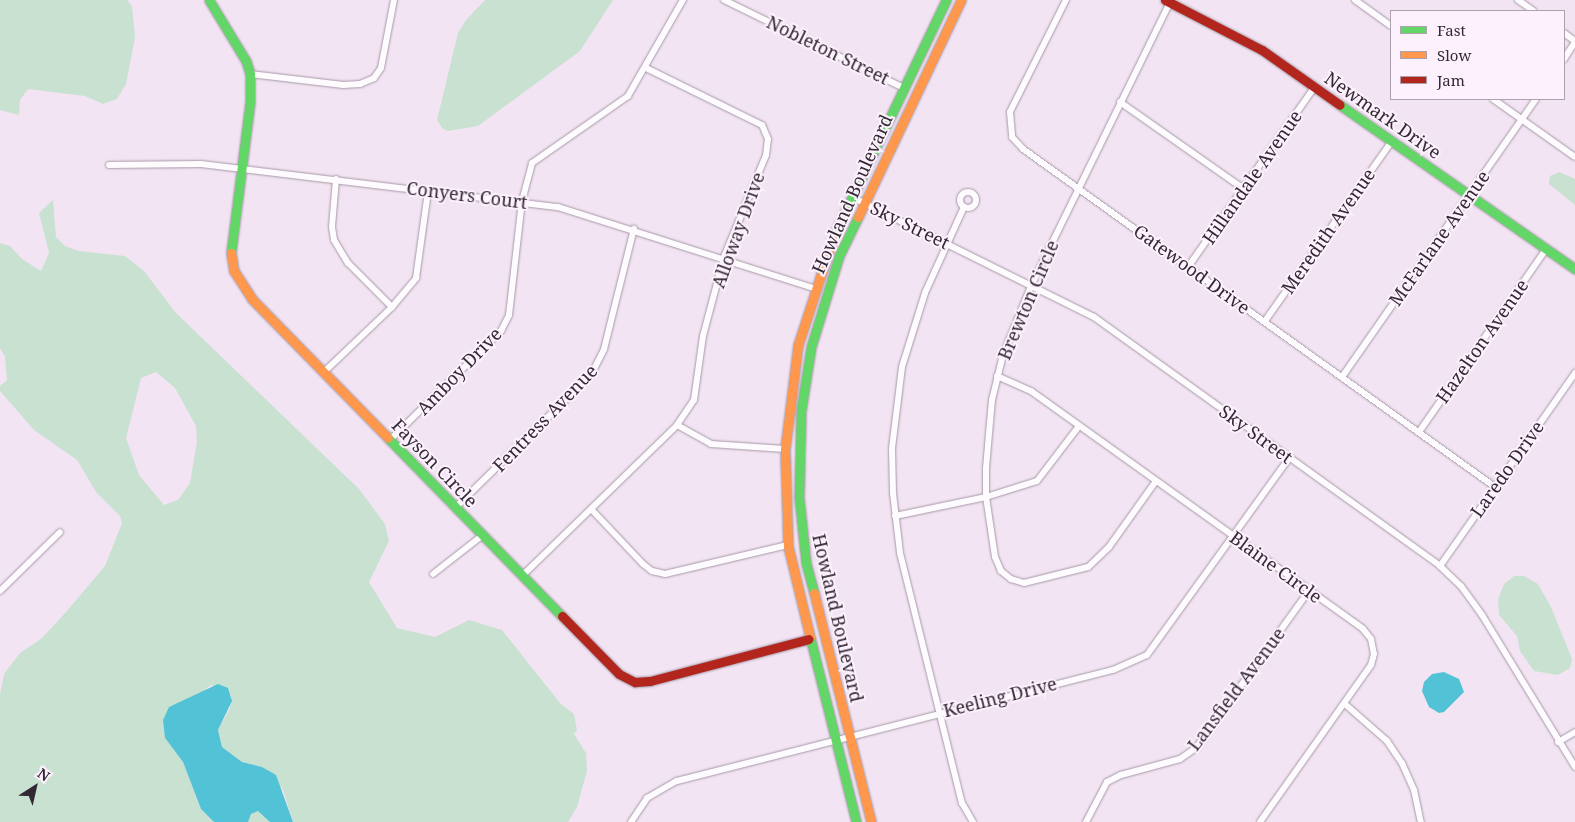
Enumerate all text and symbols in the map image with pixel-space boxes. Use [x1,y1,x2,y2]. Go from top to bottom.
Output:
legend [1390,10,1565,100]
street label: Nobleton Street [763,11,893,89]
text: Fast [1437,20,1466,40]
text: Slow [1437,45,1471,65]
street label: Newmark Drive [1321,67,1445,163]
text: Jam [1437,70,1465,90]
street label: Hillandale Avenue [1198,106,1306,248]
street label: Howland Boulevard [807,111,897,277]
street label: Meredith Avenue [1277,164,1379,298]
street label: McFarlane Avenue [1384,166,1494,310]
street label: Alloway Drive [707,169,769,291]
street label: Conyers Court [405,177,529,213]
street label: Sky Street [867,197,953,253]
street label: Gatewood Drive [1130,220,1254,318]
street label: Brewton Circle [993,237,1063,363]
street label: Hazelton Avenue [1431,275,1533,407]
street label: Amboy Drive [412,323,506,419]
street label: Fentress Avenue [488,360,602,476]
street label: Sky Street [1215,400,1297,468]
street label: Fayson Circle [388,414,482,512]
street label: Laredo Drive [1466,417,1548,521]
street label: Blaine Circle [1226,526,1326,608]
street label: Howland Boulevard [808,532,868,704]
street label: Lansfield Avenue [1183,623,1289,755]
street label: Keeling Drive [941,672,1059,722]
north arrow [10,762,60,812]
text: N [34,763,54,785]

